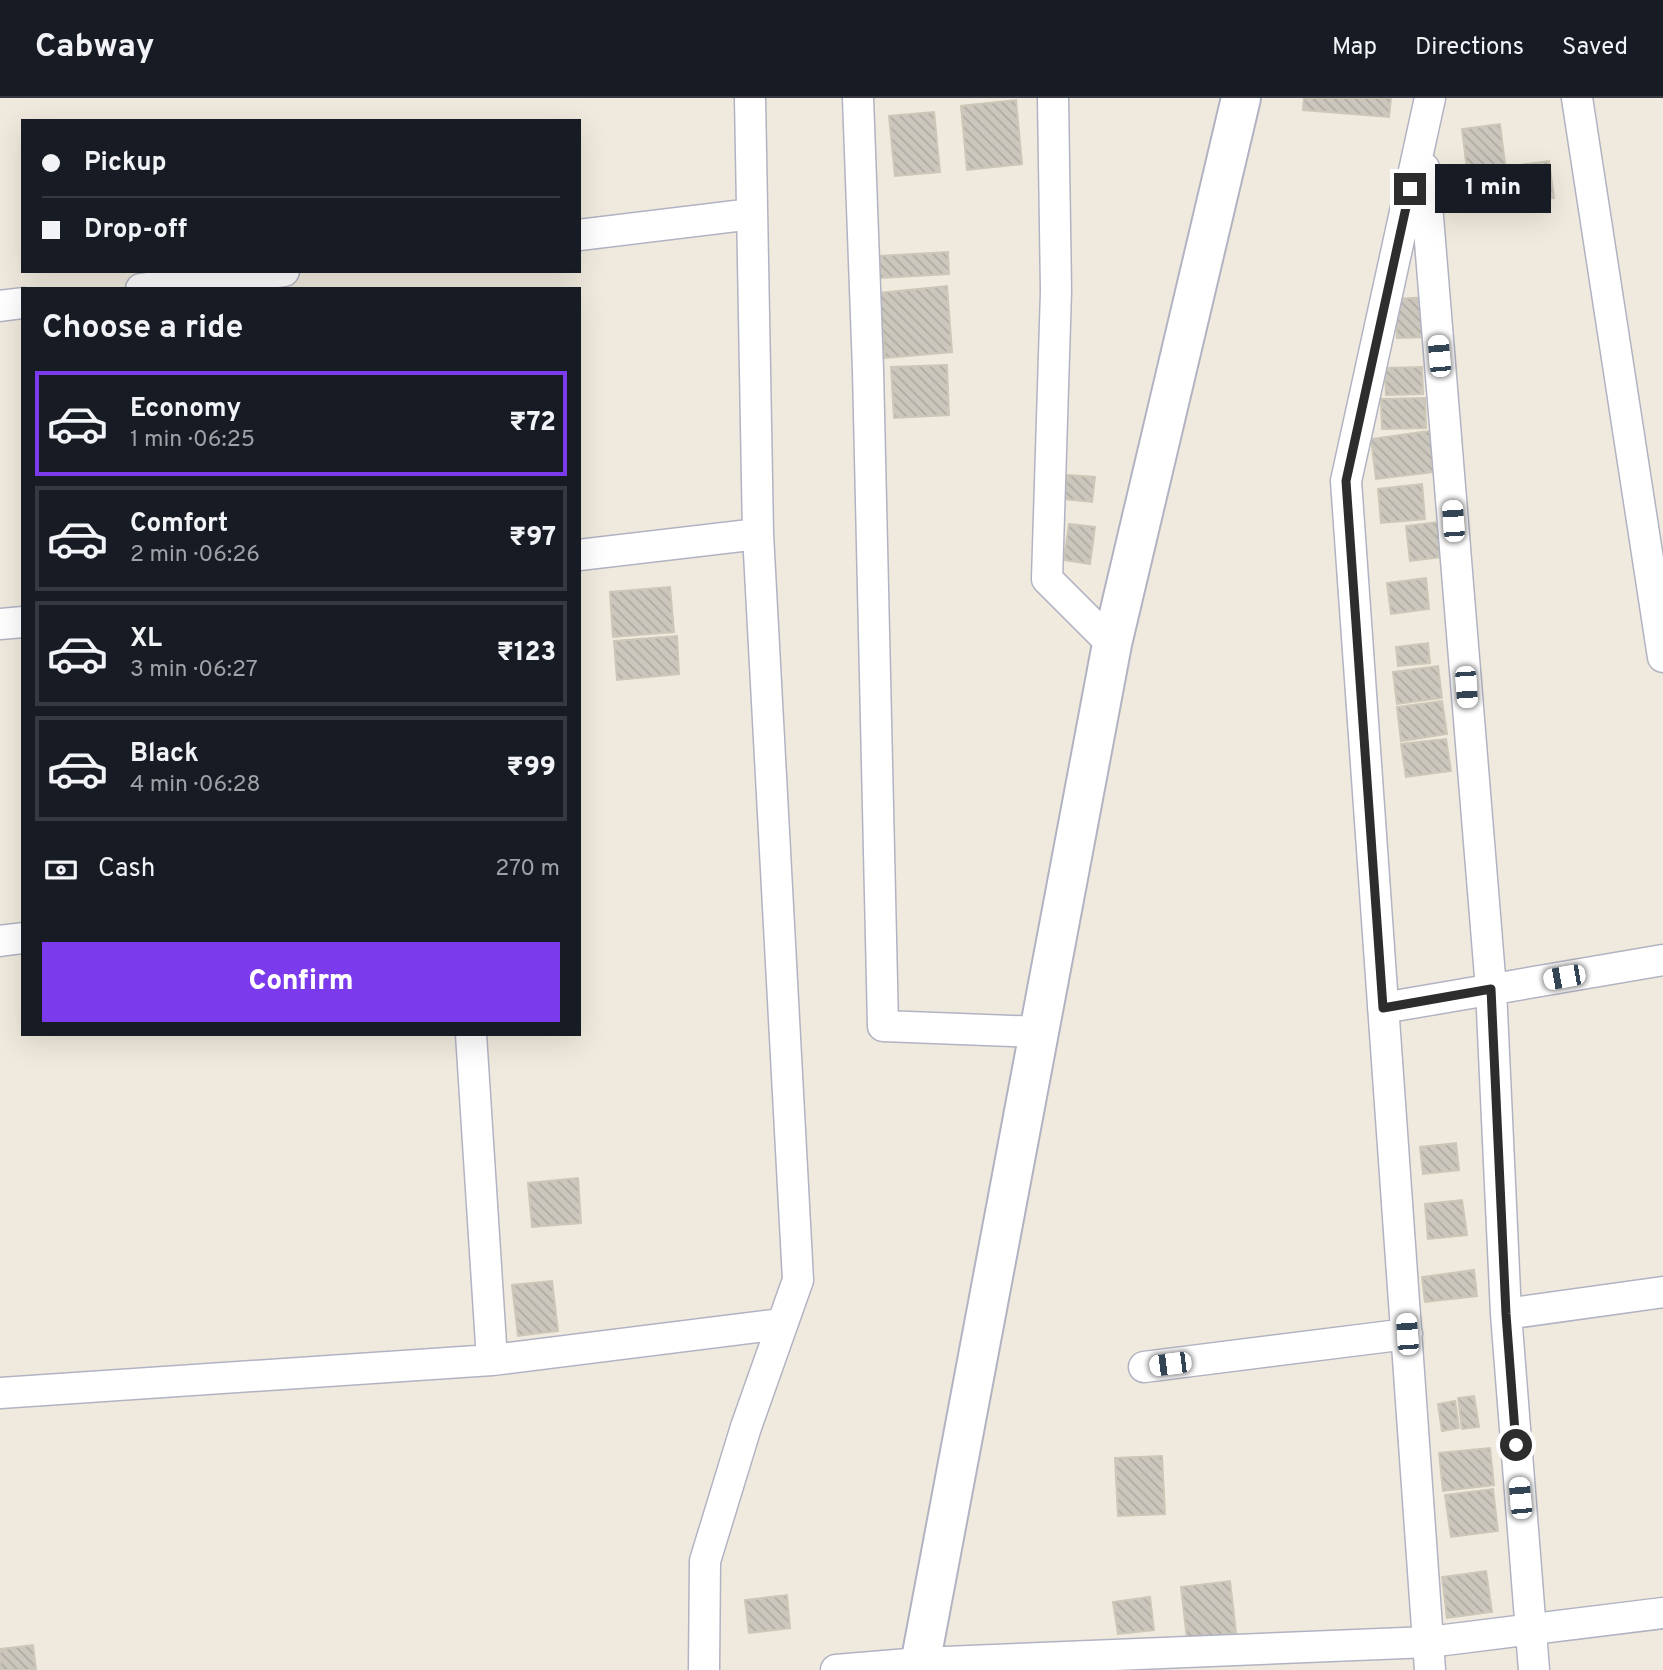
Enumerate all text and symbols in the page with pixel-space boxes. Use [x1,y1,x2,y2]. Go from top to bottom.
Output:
text: Cabway [35,27,154,69]
text: Map [1332,33,1377,63]
text: Directions [1415,33,1524,63]
text: Saved [1562,33,1628,63]
text: Pickup [84,147,167,180]
callout: 1 min [1434,164,1550,214]
route end [1394,173,1426,205]
text: 1 min [1465,174,1521,203]
text: Drop-off [84,214,187,247]
text: Choose a ride [42,309,243,349]
car [1427,334,1452,378]
icon: car [46,392,109,455]
text: Economy [130,393,241,426]
text: ₹72 [509,407,556,440]
text: 1 min · 06:25 [130,426,255,455]
car [1442,499,1465,543]
icon: car [46,507,109,570]
text: Comfort [130,508,228,541]
text: ₹97 [509,522,556,555]
text: 2 min · 06:26 [130,541,260,570]
icon: car [46,622,109,685]
text: XL [130,623,162,656]
text: ₹123 [497,637,556,670]
text: 3 min · 06:27 [130,656,258,685]
car [1455,665,1478,709]
icon: car [46,737,109,800]
text: Black [130,738,199,771]
text: ₹99 [507,752,556,785]
text: 4 min · 06:28 [130,771,261,800]
icon: cash [42,851,80,889]
text: Cash [98,853,155,886]
text: 270 m [495,855,560,884]
button: Confirm [42,942,560,1022]
car [1542,963,1587,991]
car [1396,1312,1419,1356]
car [1148,1351,1193,1377]
route start [1500,1429,1532,1461]
car [1508,1476,1533,1520]

